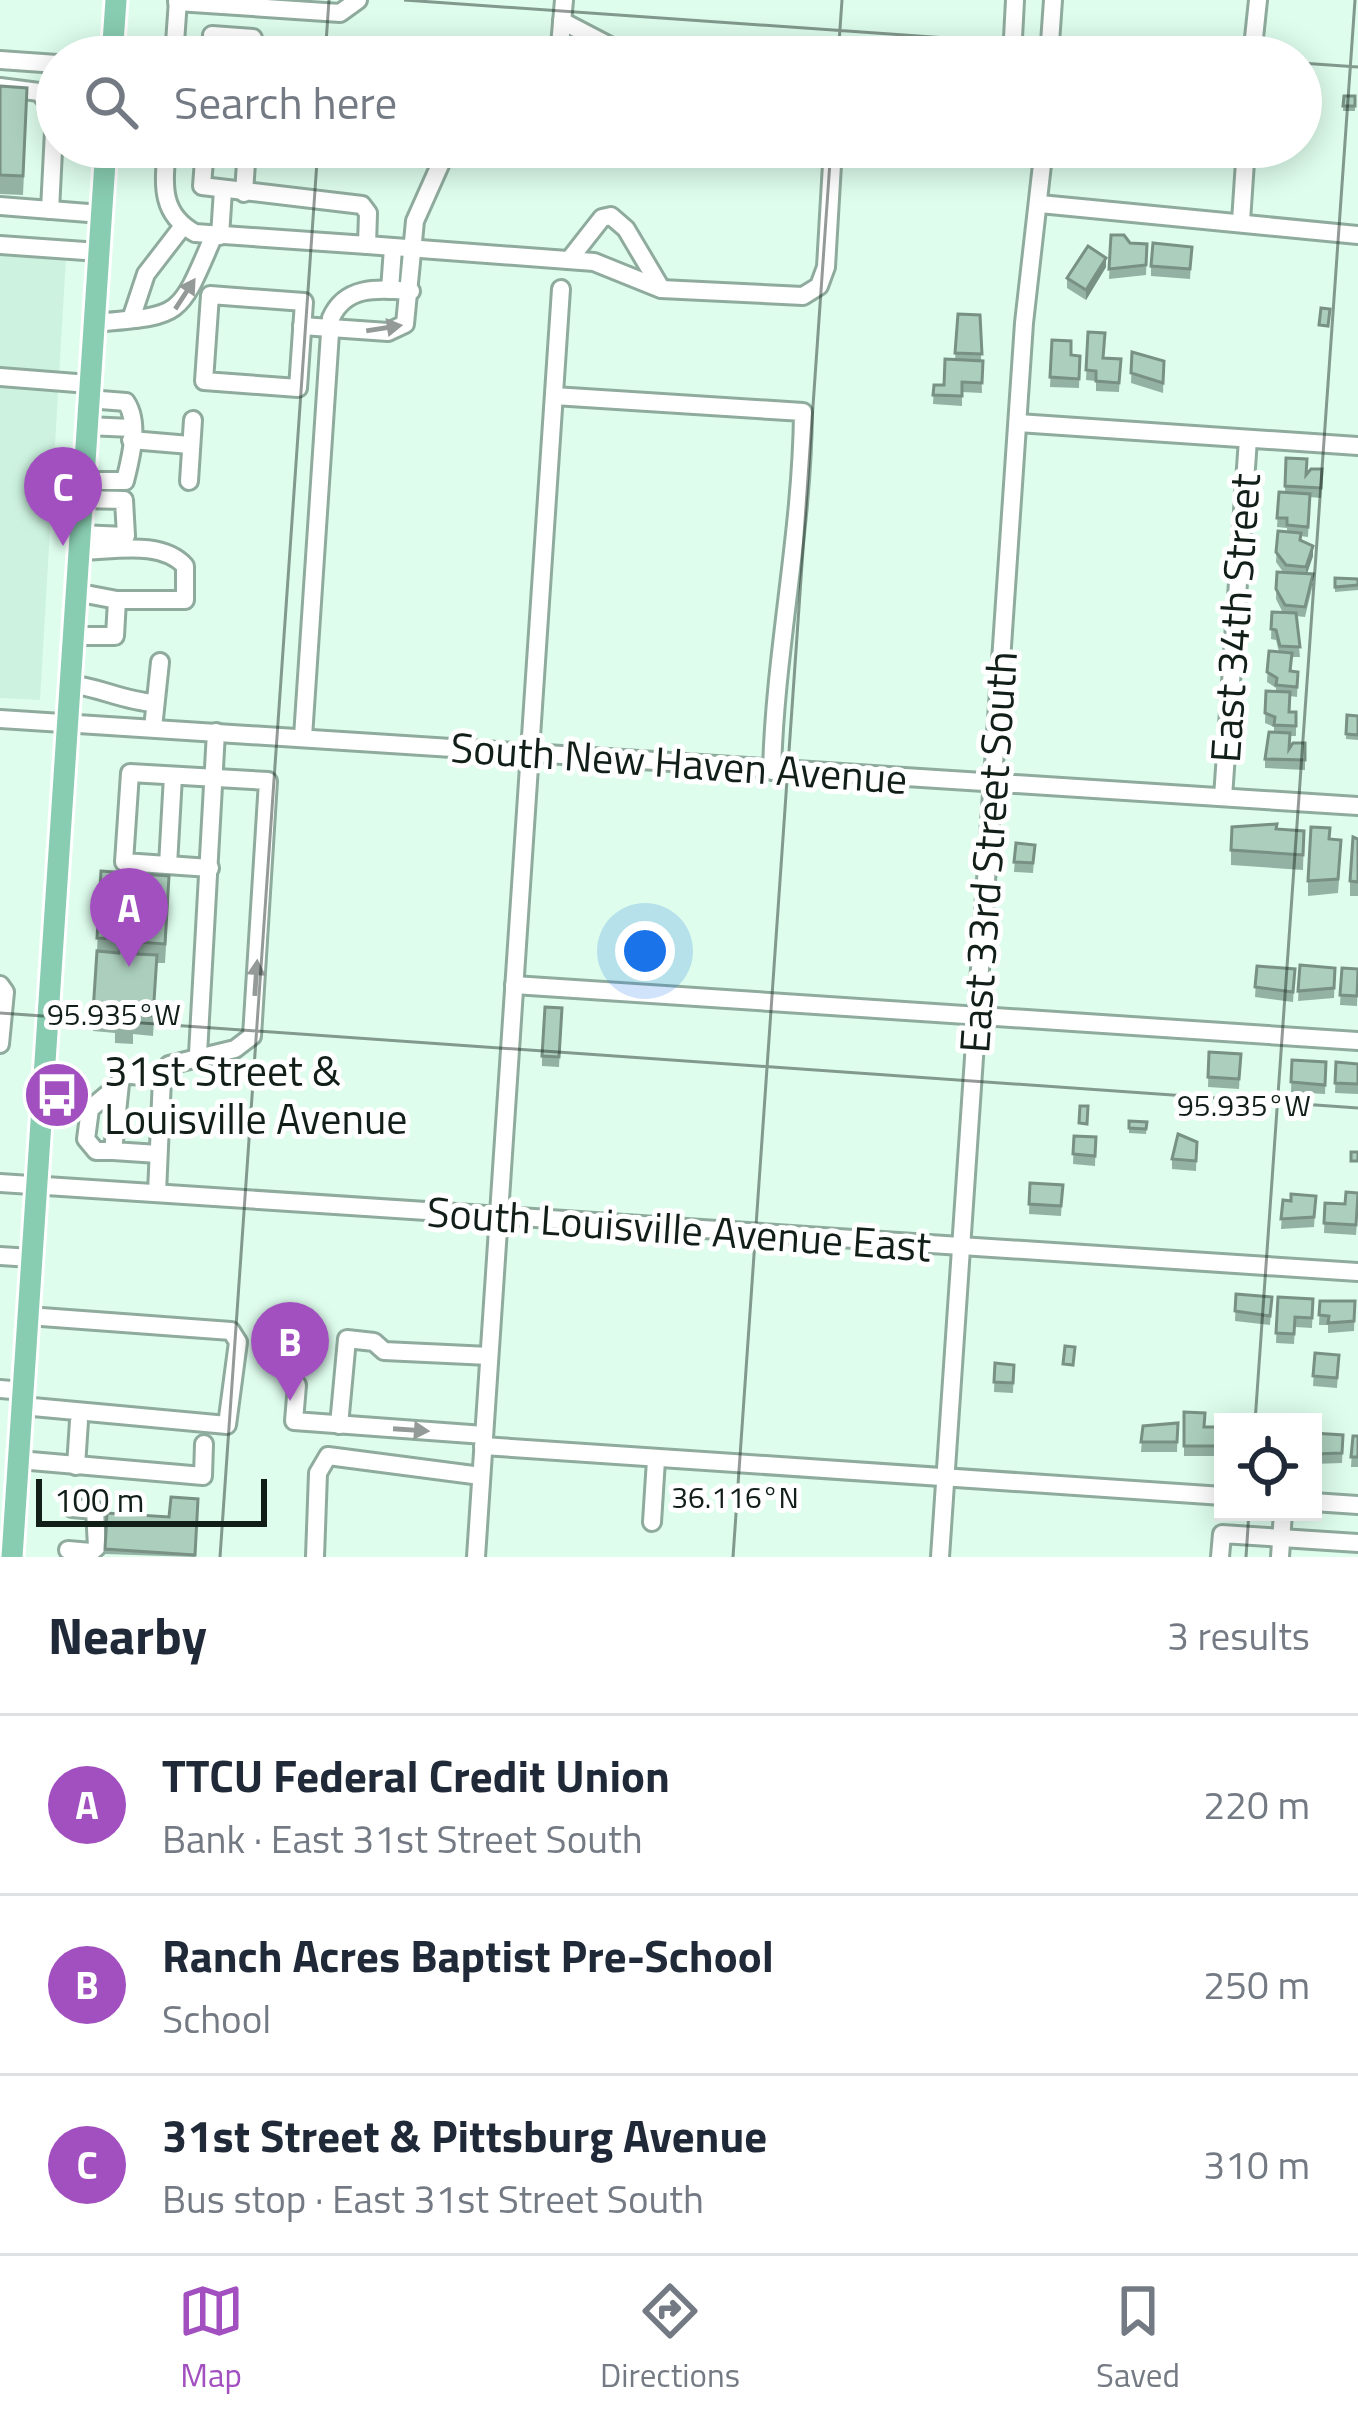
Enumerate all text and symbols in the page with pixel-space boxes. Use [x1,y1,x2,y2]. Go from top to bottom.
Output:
search box [36,36,1322,168]
text: Search here [174,68,397,136]
icon: search [78,69,144,135]
one-way arrow [173,277,195,310]
one-way arrow [366,318,403,337]
pin: C [24,447,102,546]
street label: East 34th Street [1192,471,1276,765]
street label: East 33rd Street South [941,649,1033,1055]
street label: South New Haven Avenue [449,714,910,810]
pin: A [90,868,168,967]
your location [615,921,675,981]
one-way arrow [247,958,266,996]
text: 95.935°W [47,991,181,1037]
place label: 31st Street & Louisville Avenue [104,1038,407,1150]
bus stop icon: 31st Street & Louisville Avenue [22,1060,92,1130]
text: 95.935°W [1177,1082,1311,1128]
street label: South Louisville Avenue East [425,1178,933,1278]
pin: B [251,1302,329,1401]
map controls [1214,1413,1322,1521]
button: locate [1214,1413,1322,1521]
one-way arrow [393,1421,431,1440]
scale bar [36,1473,267,1526]
text: 36.116°N [671,1474,799,1520]
text: 100 m [54,1475,144,1525]
text: Nearby [48,1596,207,1674]
text: 3 results [1167,1606,1310,1665]
text: TTCU Federal Credit Union [162,1741,670,1809]
text: A [75,1775,99,1834]
text: 220 m [1203,1775,1310,1834]
text: Bank · East 31st Street South [162,1809,643,1868]
text: Ranch Acres Baptist Pre-School [162,1921,774,1989]
text: B [75,1955,99,2014]
text: 250 m [1203,1955,1310,2014]
text: School [162,1989,271,2048]
text: 31st Street & Pittsburg Avenue [162,2101,767,2169]
text: C [76,2135,98,2194]
text: 310 m [1203,2135,1310,2194]
text: Bus stop · East 31st Street South [162,2169,704,2228]
tab: Map [178,2278,244,2400]
tab: Directions [600,2278,740,2400]
tab: Saved [1096,2278,1180,2400]

